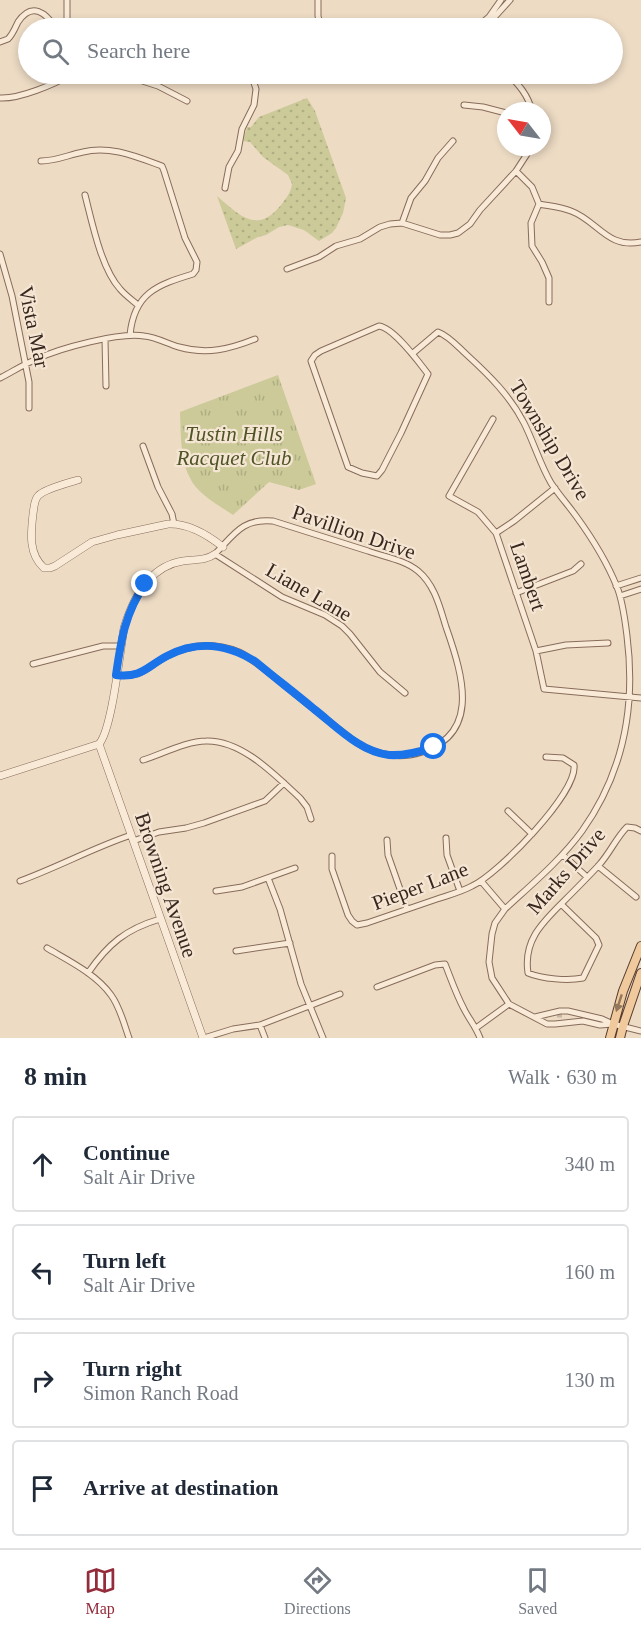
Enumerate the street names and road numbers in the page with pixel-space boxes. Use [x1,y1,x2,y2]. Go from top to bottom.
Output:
street label: Vista Mar [14,284,54,370]
street label: Township Drive [505,376,595,504]
street label: Pavillion Drive [289,500,419,564]
street label: Lambert [505,538,551,614]
street label: Liane Lane [262,558,356,626]
street label: Browning Avenue [130,809,202,961]
street label: Marks Drive [522,823,610,919]
street label: Pieper Lane [369,857,471,915]

